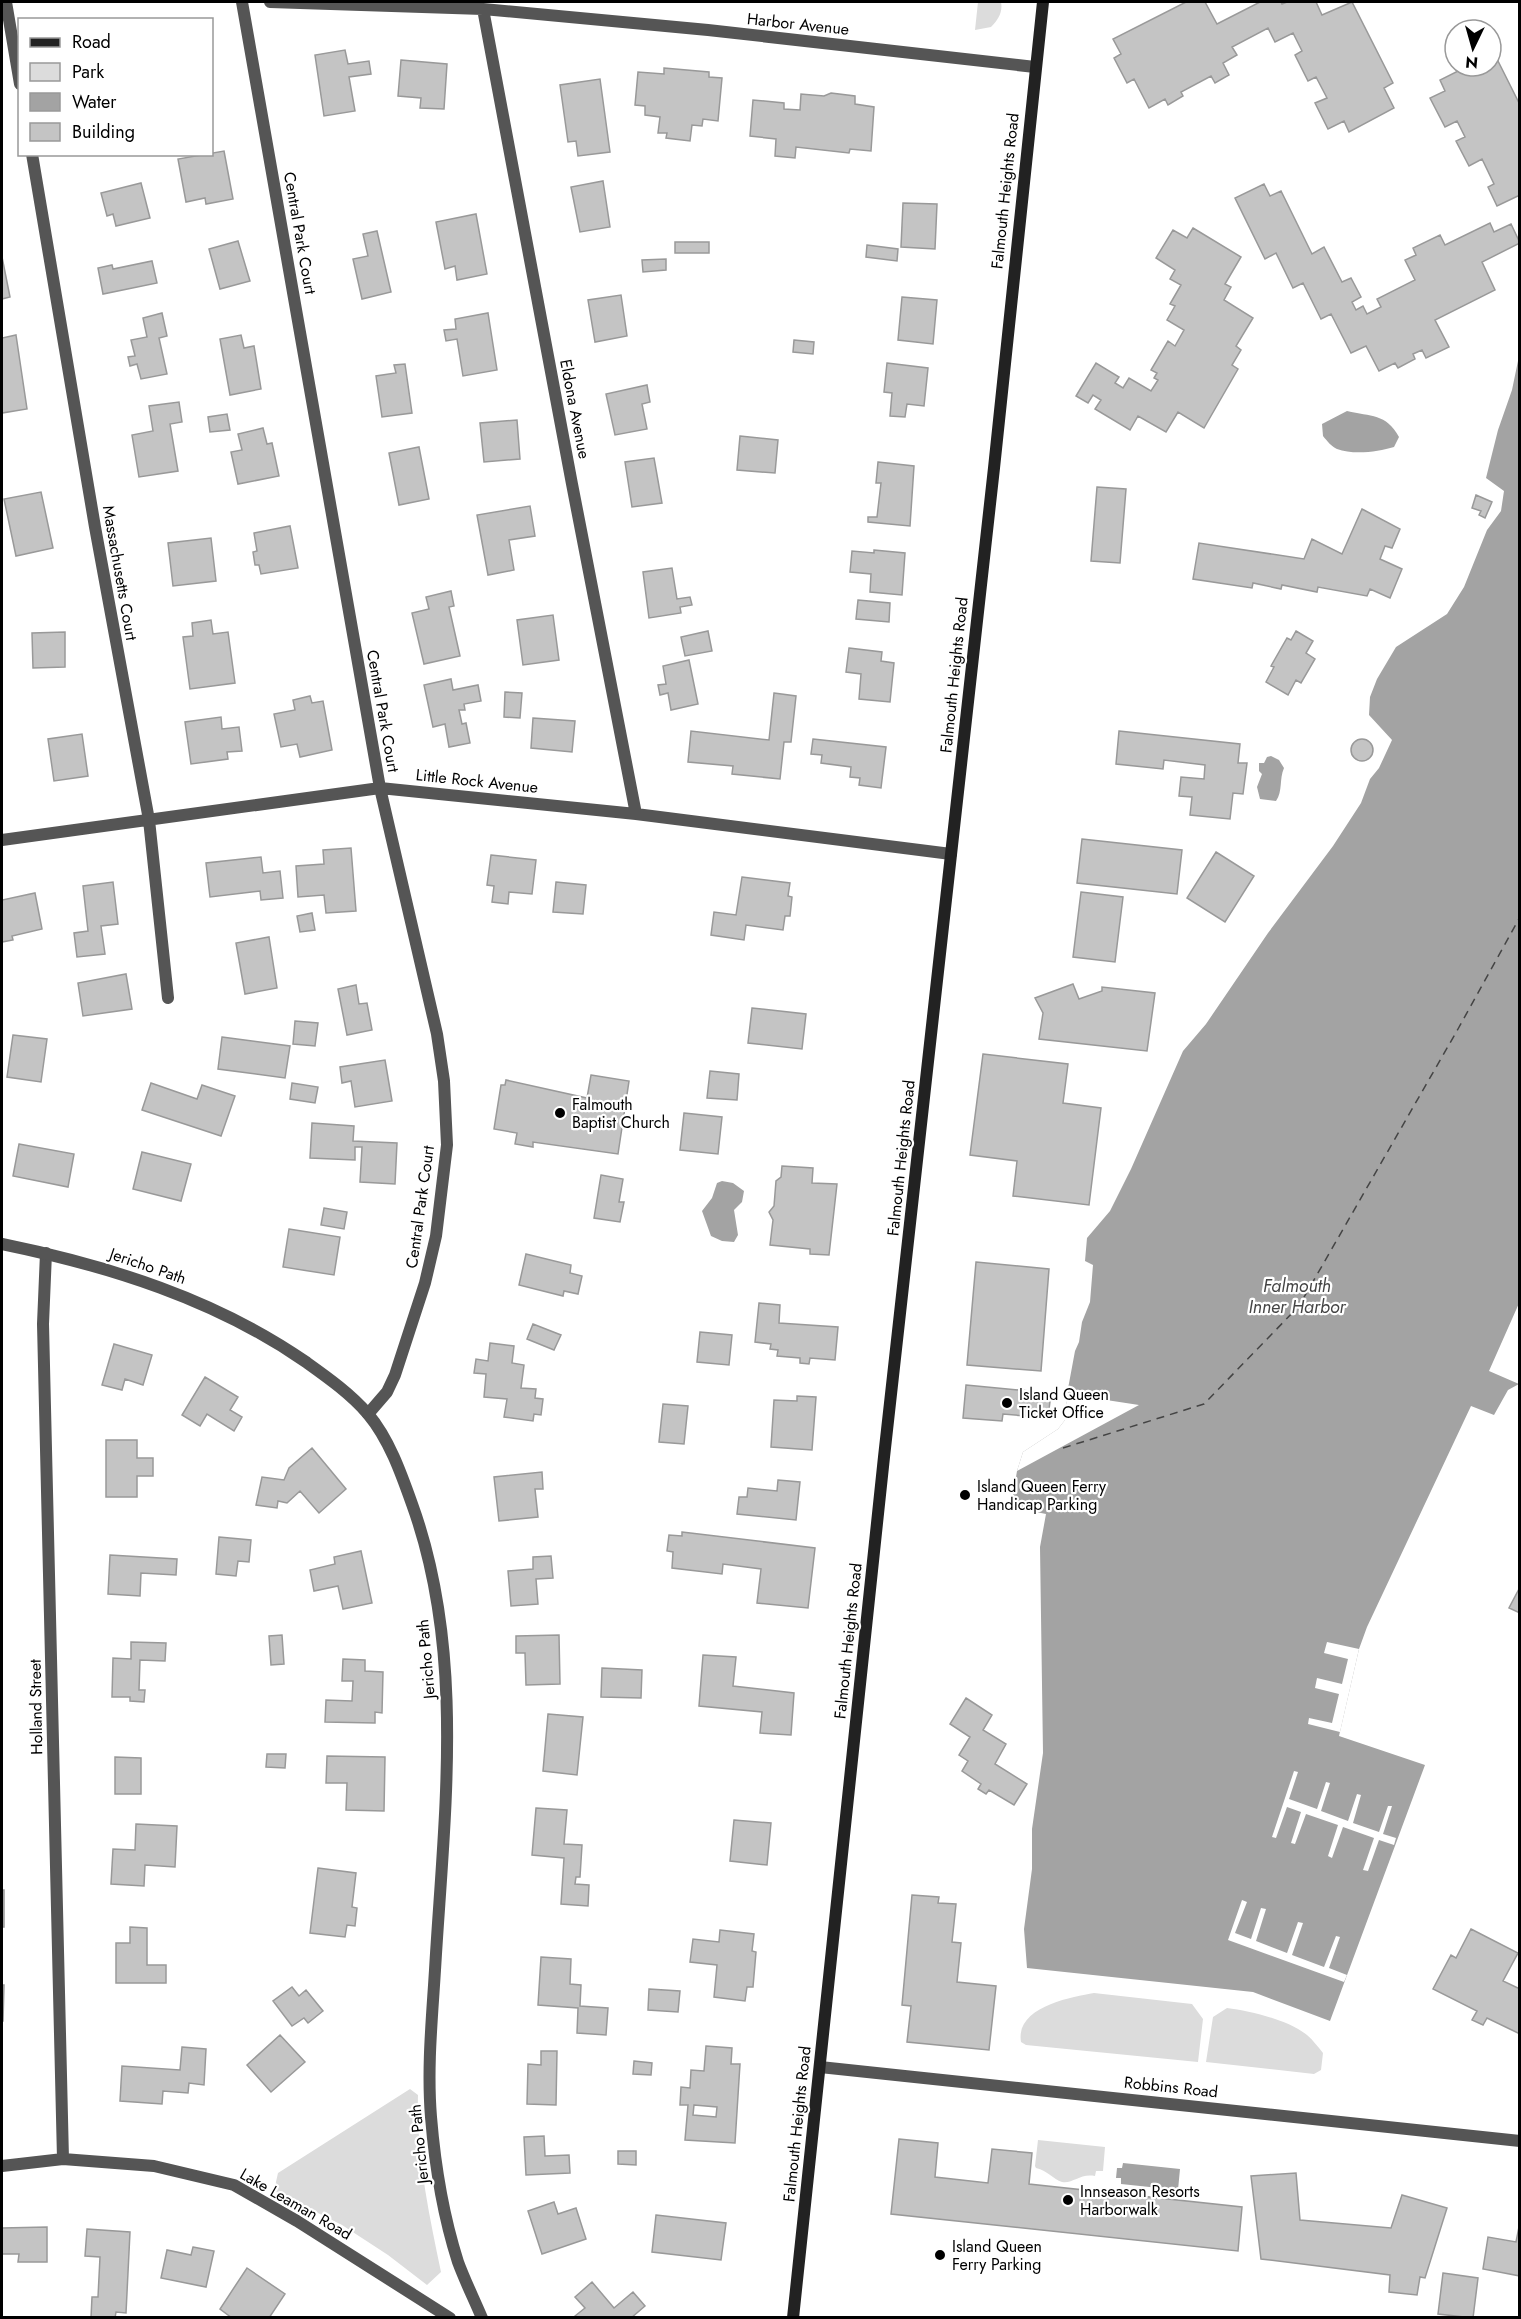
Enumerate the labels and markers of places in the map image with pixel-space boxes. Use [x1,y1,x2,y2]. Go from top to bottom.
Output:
place label: Falmouth Baptist Church [572,1093,670,1134]
marker: Falmouth Baptist Church [553,1106,567,1120]
place label: Island Queen Ticket Office [1019,1383,1109,1424]
marker: Island Queen Ticket Office [1000,1396,1014,1410]
place label: Island Queen Ferry Handicap Parking [977,1475,1107,1516]
marker: Island Queen Ferry Handicap Parking [958,1488,972,1502]
place label: Innseason Resorts Harborwalk [1080,2180,1200,2221]
marker: Innseason Resorts Harborwalk [1061,2193,1075,2207]
place label: Island Queen Ferry Parking [952,2235,1042,2276]
marker: Island Queen Ferry Parking [933,2248,947,2262]

